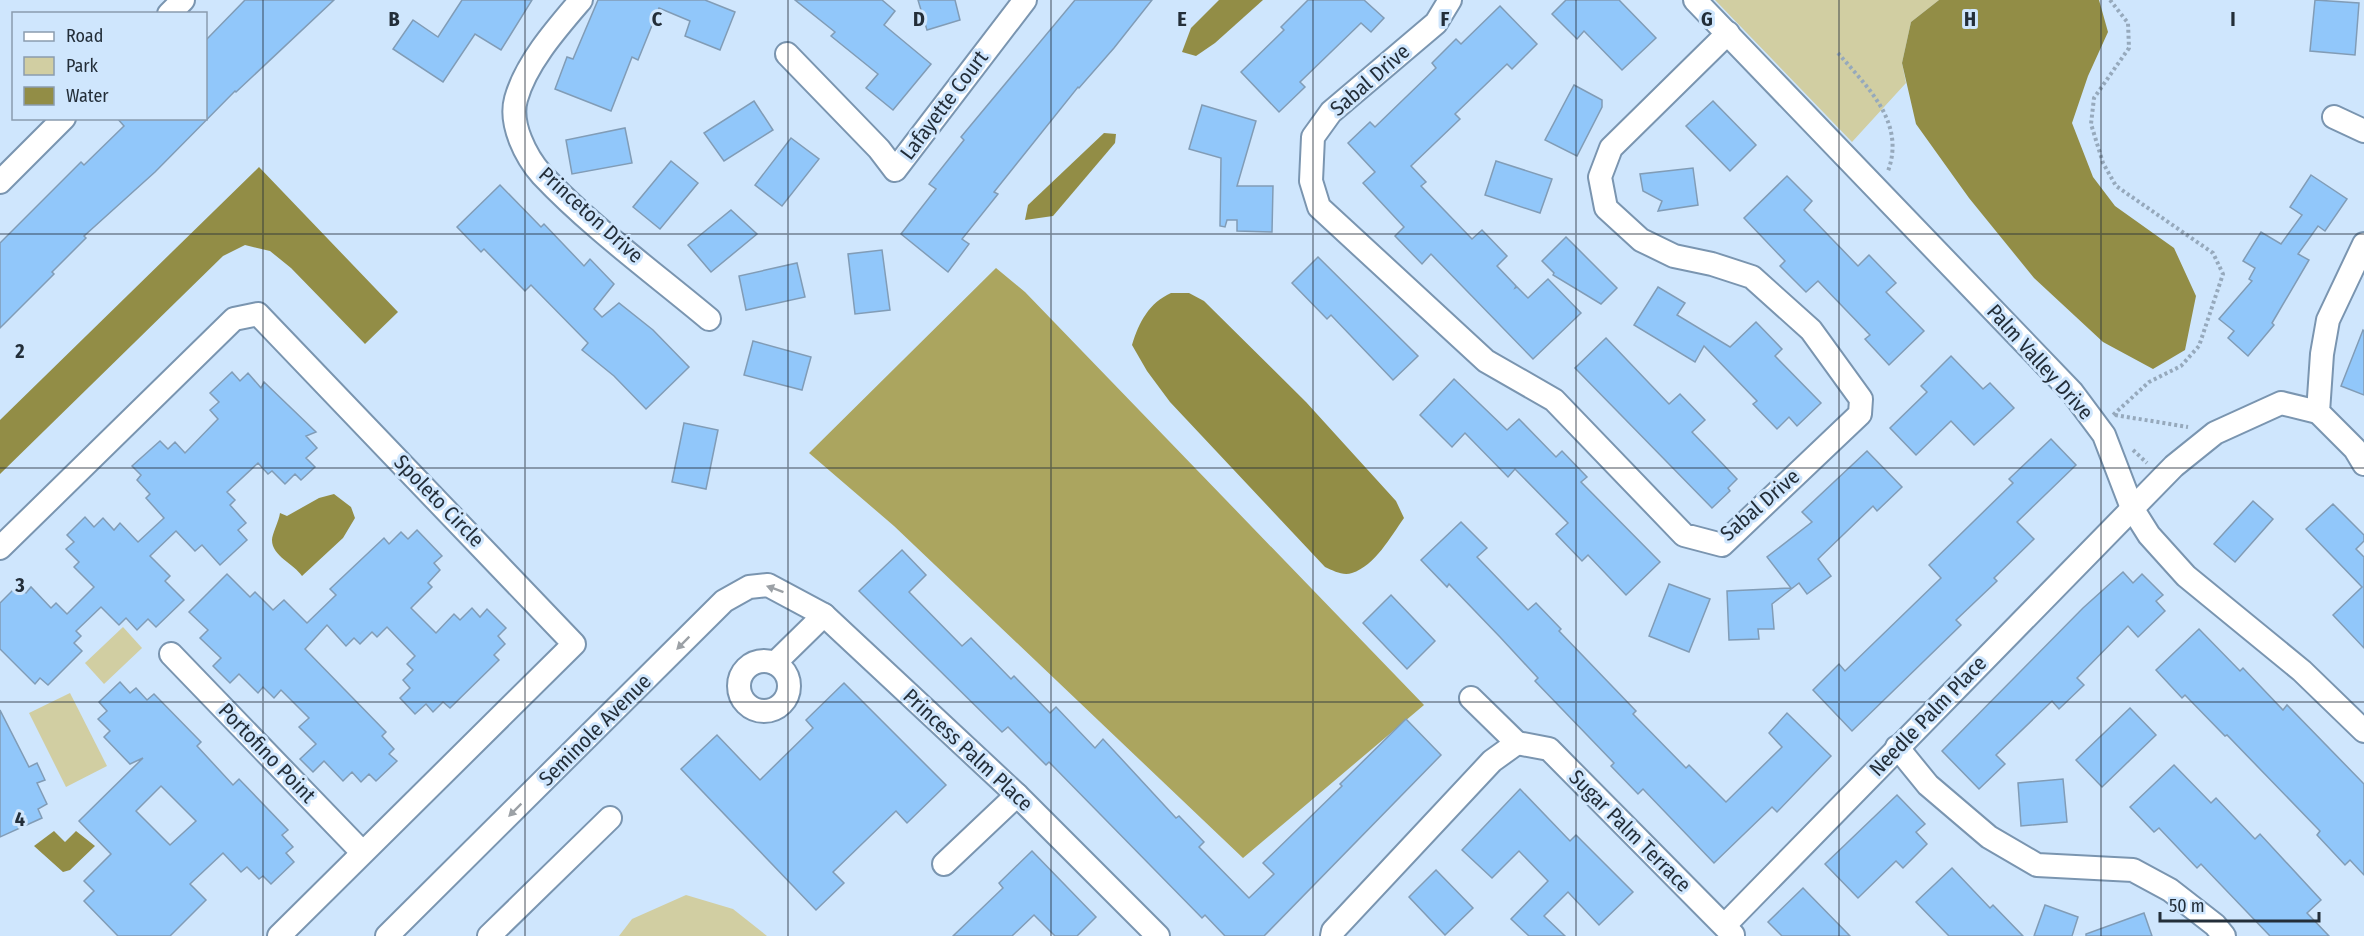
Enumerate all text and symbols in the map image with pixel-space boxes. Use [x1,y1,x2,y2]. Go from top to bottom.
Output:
text: B [388,7,400,31]
text: C [652,7,663,31]
text: D [913,7,925,31]
text: E [1177,7,1187,31]
text: F [1441,7,1450,31]
text: G [1701,7,1713,31]
text: H [1964,7,1976,31]
text: I [2230,7,2236,31]
legend [12,12,207,120]
text: Road [66,25,103,47]
street label: Sabal Drive [1325,38,1415,122]
street label: Lafayette Court [894,45,994,165]
text: Park [66,55,99,77]
text: Water [66,85,109,107]
street label: Princeton Drive [534,161,648,269]
street label: Palm Valley Drive [1981,299,2099,425]
text: 2 [14,339,25,363]
street label: Spoleto Circle [388,449,490,553]
street label: Sabal Drive [1715,463,1805,547]
text: 3 [14,573,25,597]
one-way arrow [766,583,784,593]
one-way arrow [676,635,690,649]
street label: Needle Palm Place [1864,650,1992,782]
street label: Seminole Avenue [533,668,657,792]
street label: Princess Palm Place [898,683,1038,817]
street label: Portofino Point [213,698,321,809]
street label: Sugar Palm Terrace [1563,764,1697,898]
one-way arrow [508,802,522,816]
text: 4 [15,807,25,831]
scale bar [2160,885,2319,923]
text: 50 m [2169,895,2205,917]

